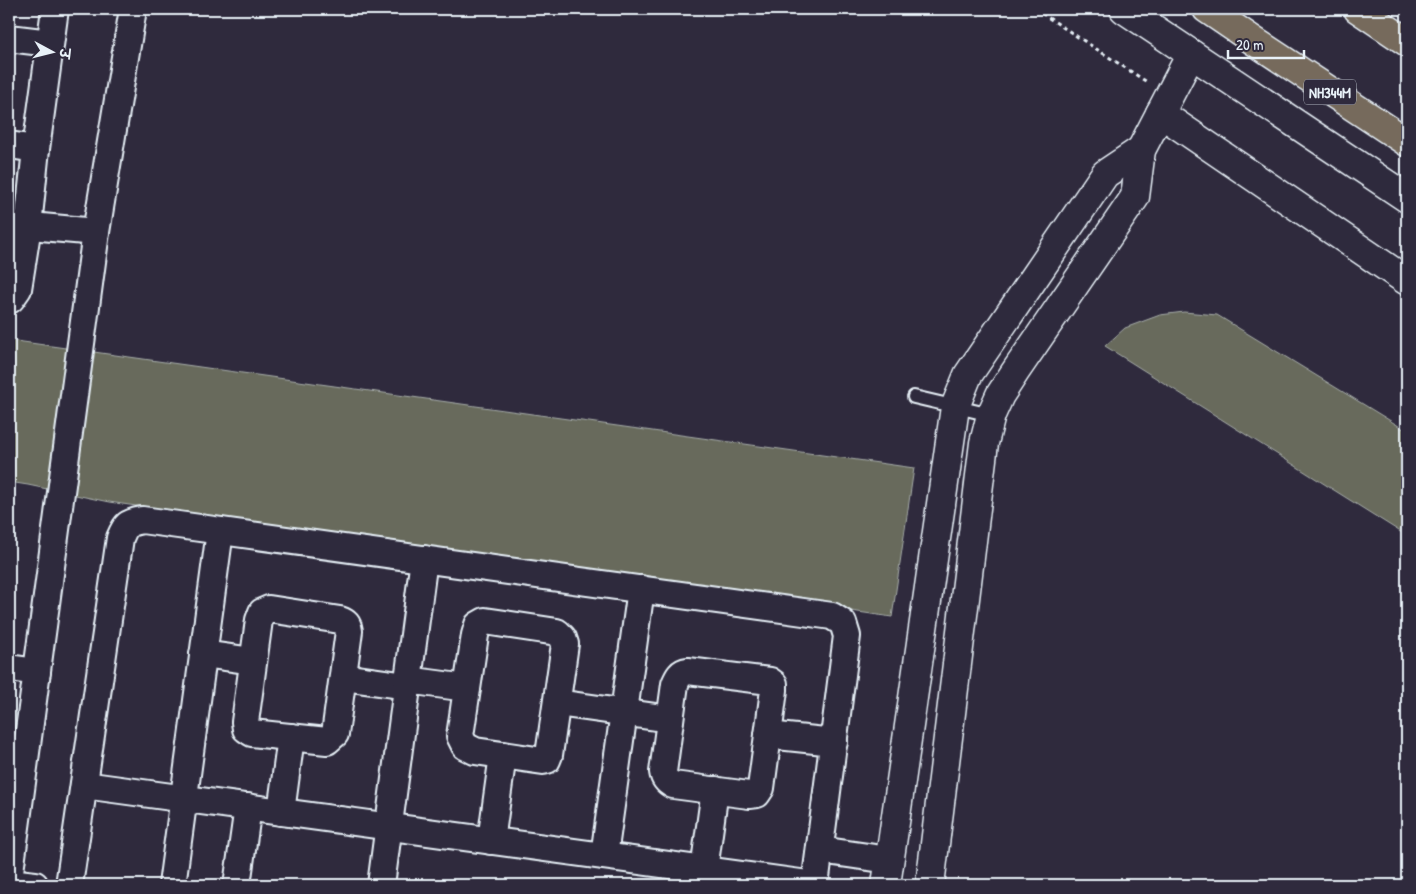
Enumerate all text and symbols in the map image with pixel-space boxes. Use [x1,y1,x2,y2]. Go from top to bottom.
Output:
north arrow [28,28,78,78]
scale bar [1228,28,1305,60]
text: 20 m [1236,34,1263,55]
text: उ [55,46,76,61]
road number: NH344M [1304,80,1356,104]

